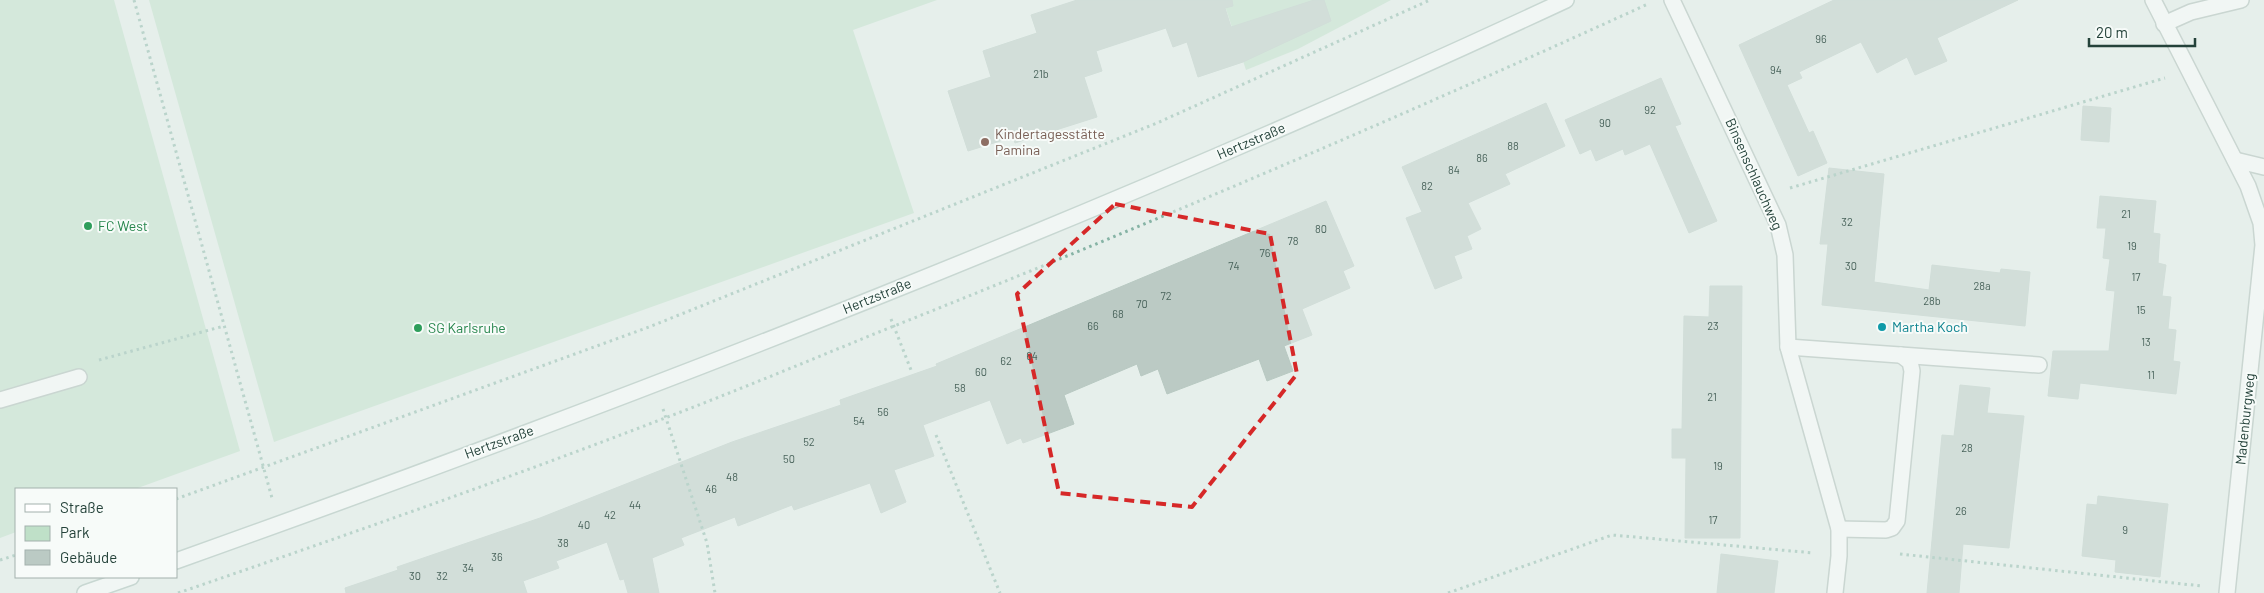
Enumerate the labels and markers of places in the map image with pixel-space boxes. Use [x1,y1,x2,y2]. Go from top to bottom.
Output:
place label: Kindertagesstätte Pamina [995,125,1105,158]
marker: Kindertagesstätte Pamina [979,136,991,148]
place label: FC West [98,217,148,234]
marker: FC West [82,220,94,232]
place label: Martha Koch [1892,318,1968,335]
place label: SG Karlsruhe [428,319,506,336]
marker: Martha Koch [1876,321,1888,333]
marker: SG Karlsruhe [412,322,424,334]

